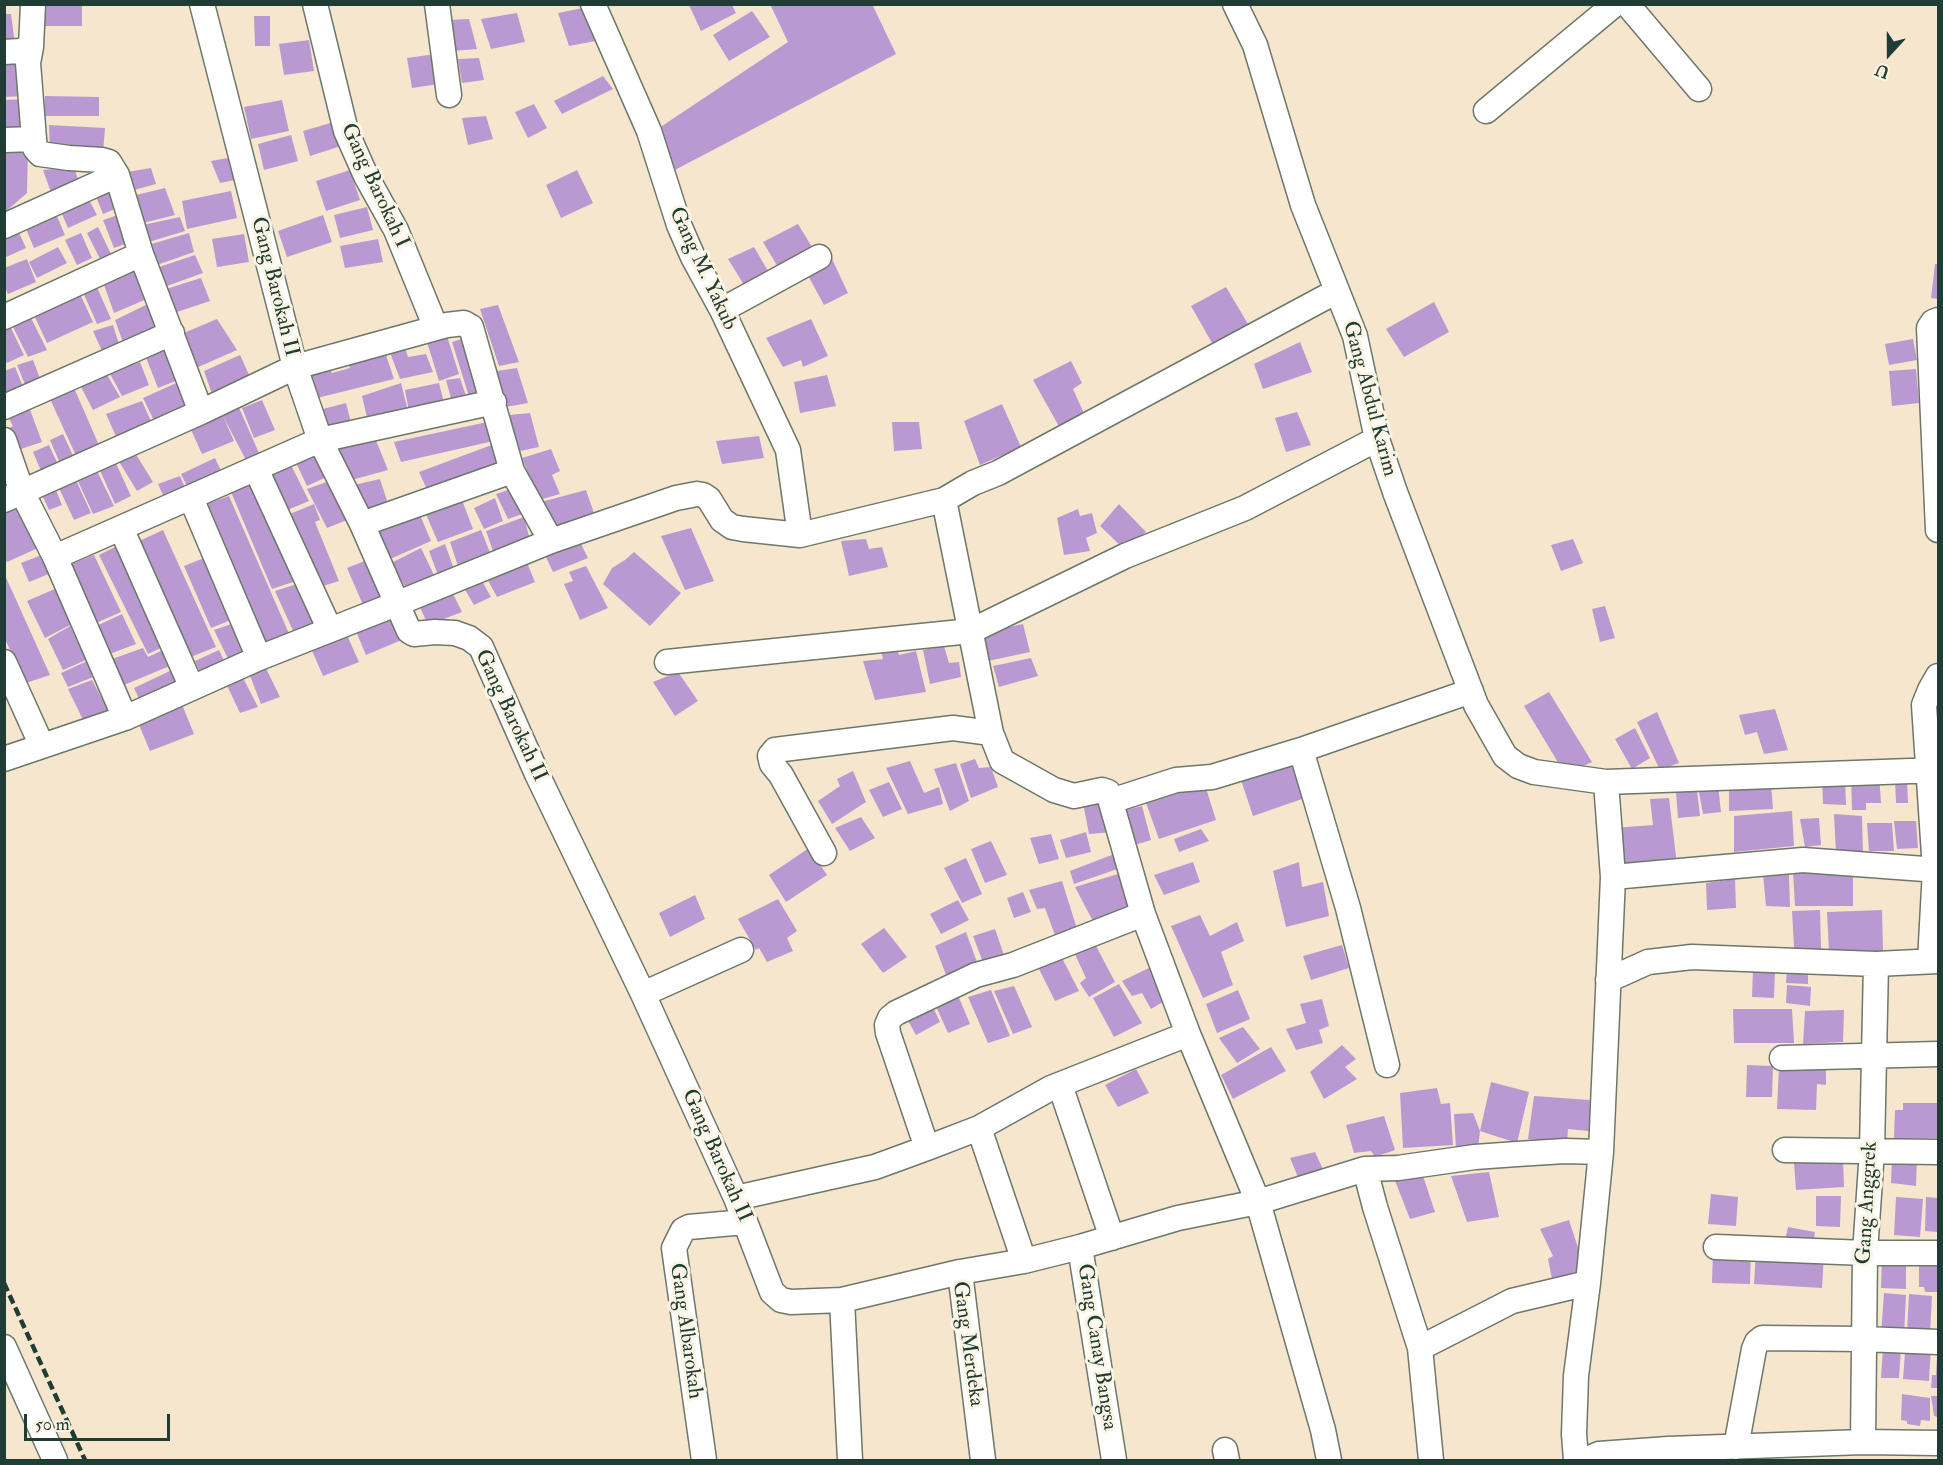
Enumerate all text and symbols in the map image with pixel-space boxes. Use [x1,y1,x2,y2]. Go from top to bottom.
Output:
north arrow [1859,24,1919,84]
text: U [1873,59,1892,83]
street label: Gang Barokah I [334,120,414,252]
street label: Gang M. Yakub [663,203,741,335]
street label: Gang Barokah II [244,215,304,359]
street label: Gang Abdul Karim [1336,319,1402,479]
street label: Gang Barokah II [468,646,552,786]
street label: Gang Barokah II [675,1086,757,1226]
street label: Gang Anggrek [1852,1141,1884,1265]
street label: Gang Albarokah [663,1262,707,1400]
street label: Gang Canay Bangsa [1070,1262,1122,1432]
street label: Gang Merdeka [946,1280,988,1408]
scale bar [27,1402,172,1440]
text: 50 m [35,1413,70,1436]

